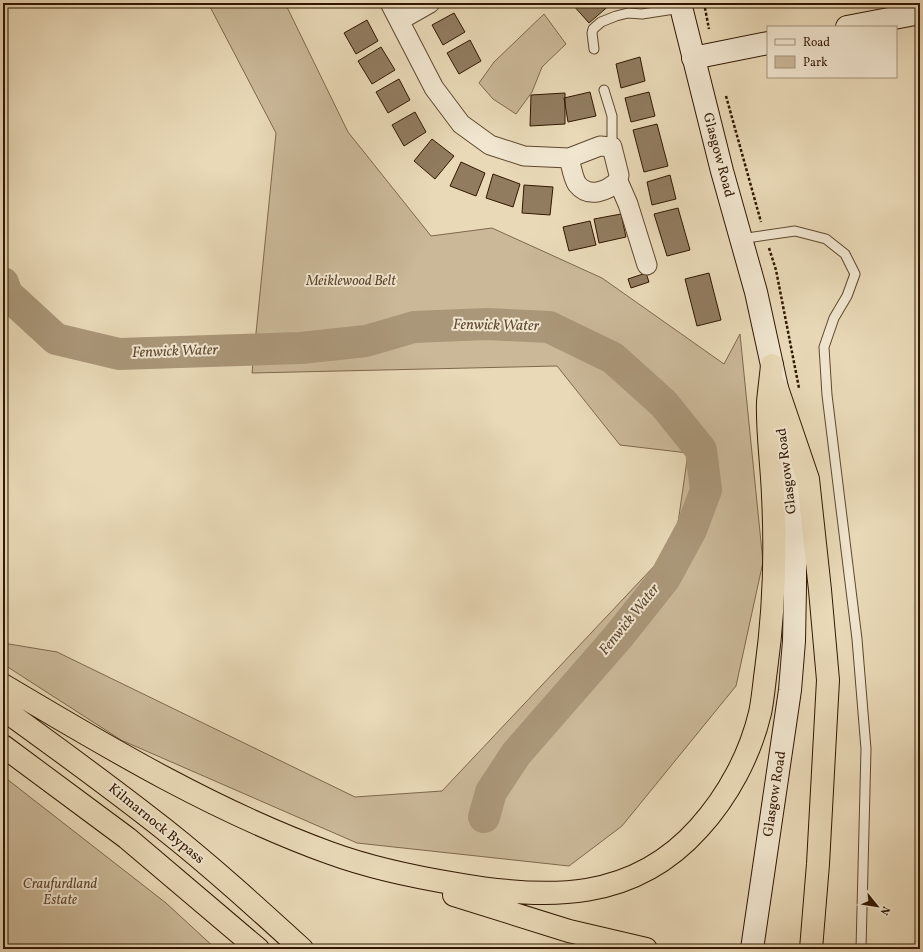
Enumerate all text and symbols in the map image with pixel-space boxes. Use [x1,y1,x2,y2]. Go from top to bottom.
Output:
legend [767,26,897,78]
text: Road [803,35,830,51]
text: Park [803,55,828,71]
street label: Glasgow Road [698,111,738,199]
park label: Meiklewood Belt [305,272,396,291]
water label: Fenwick Water [453,315,540,337]
water label: Fenwick Water [132,340,219,364]
street label: Glasgow Road [772,427,802,515]
water label: Fenwick Water [595,580,666,660]
street label: Glasgow Road [759,750,791,838]
street label: Kilmarnock Bypass [104,779,208,869]
park label: Craufurdland Estate [23,875,97,910]
north arrow [857,886,897,926]
text: N [876,903,893,917]

